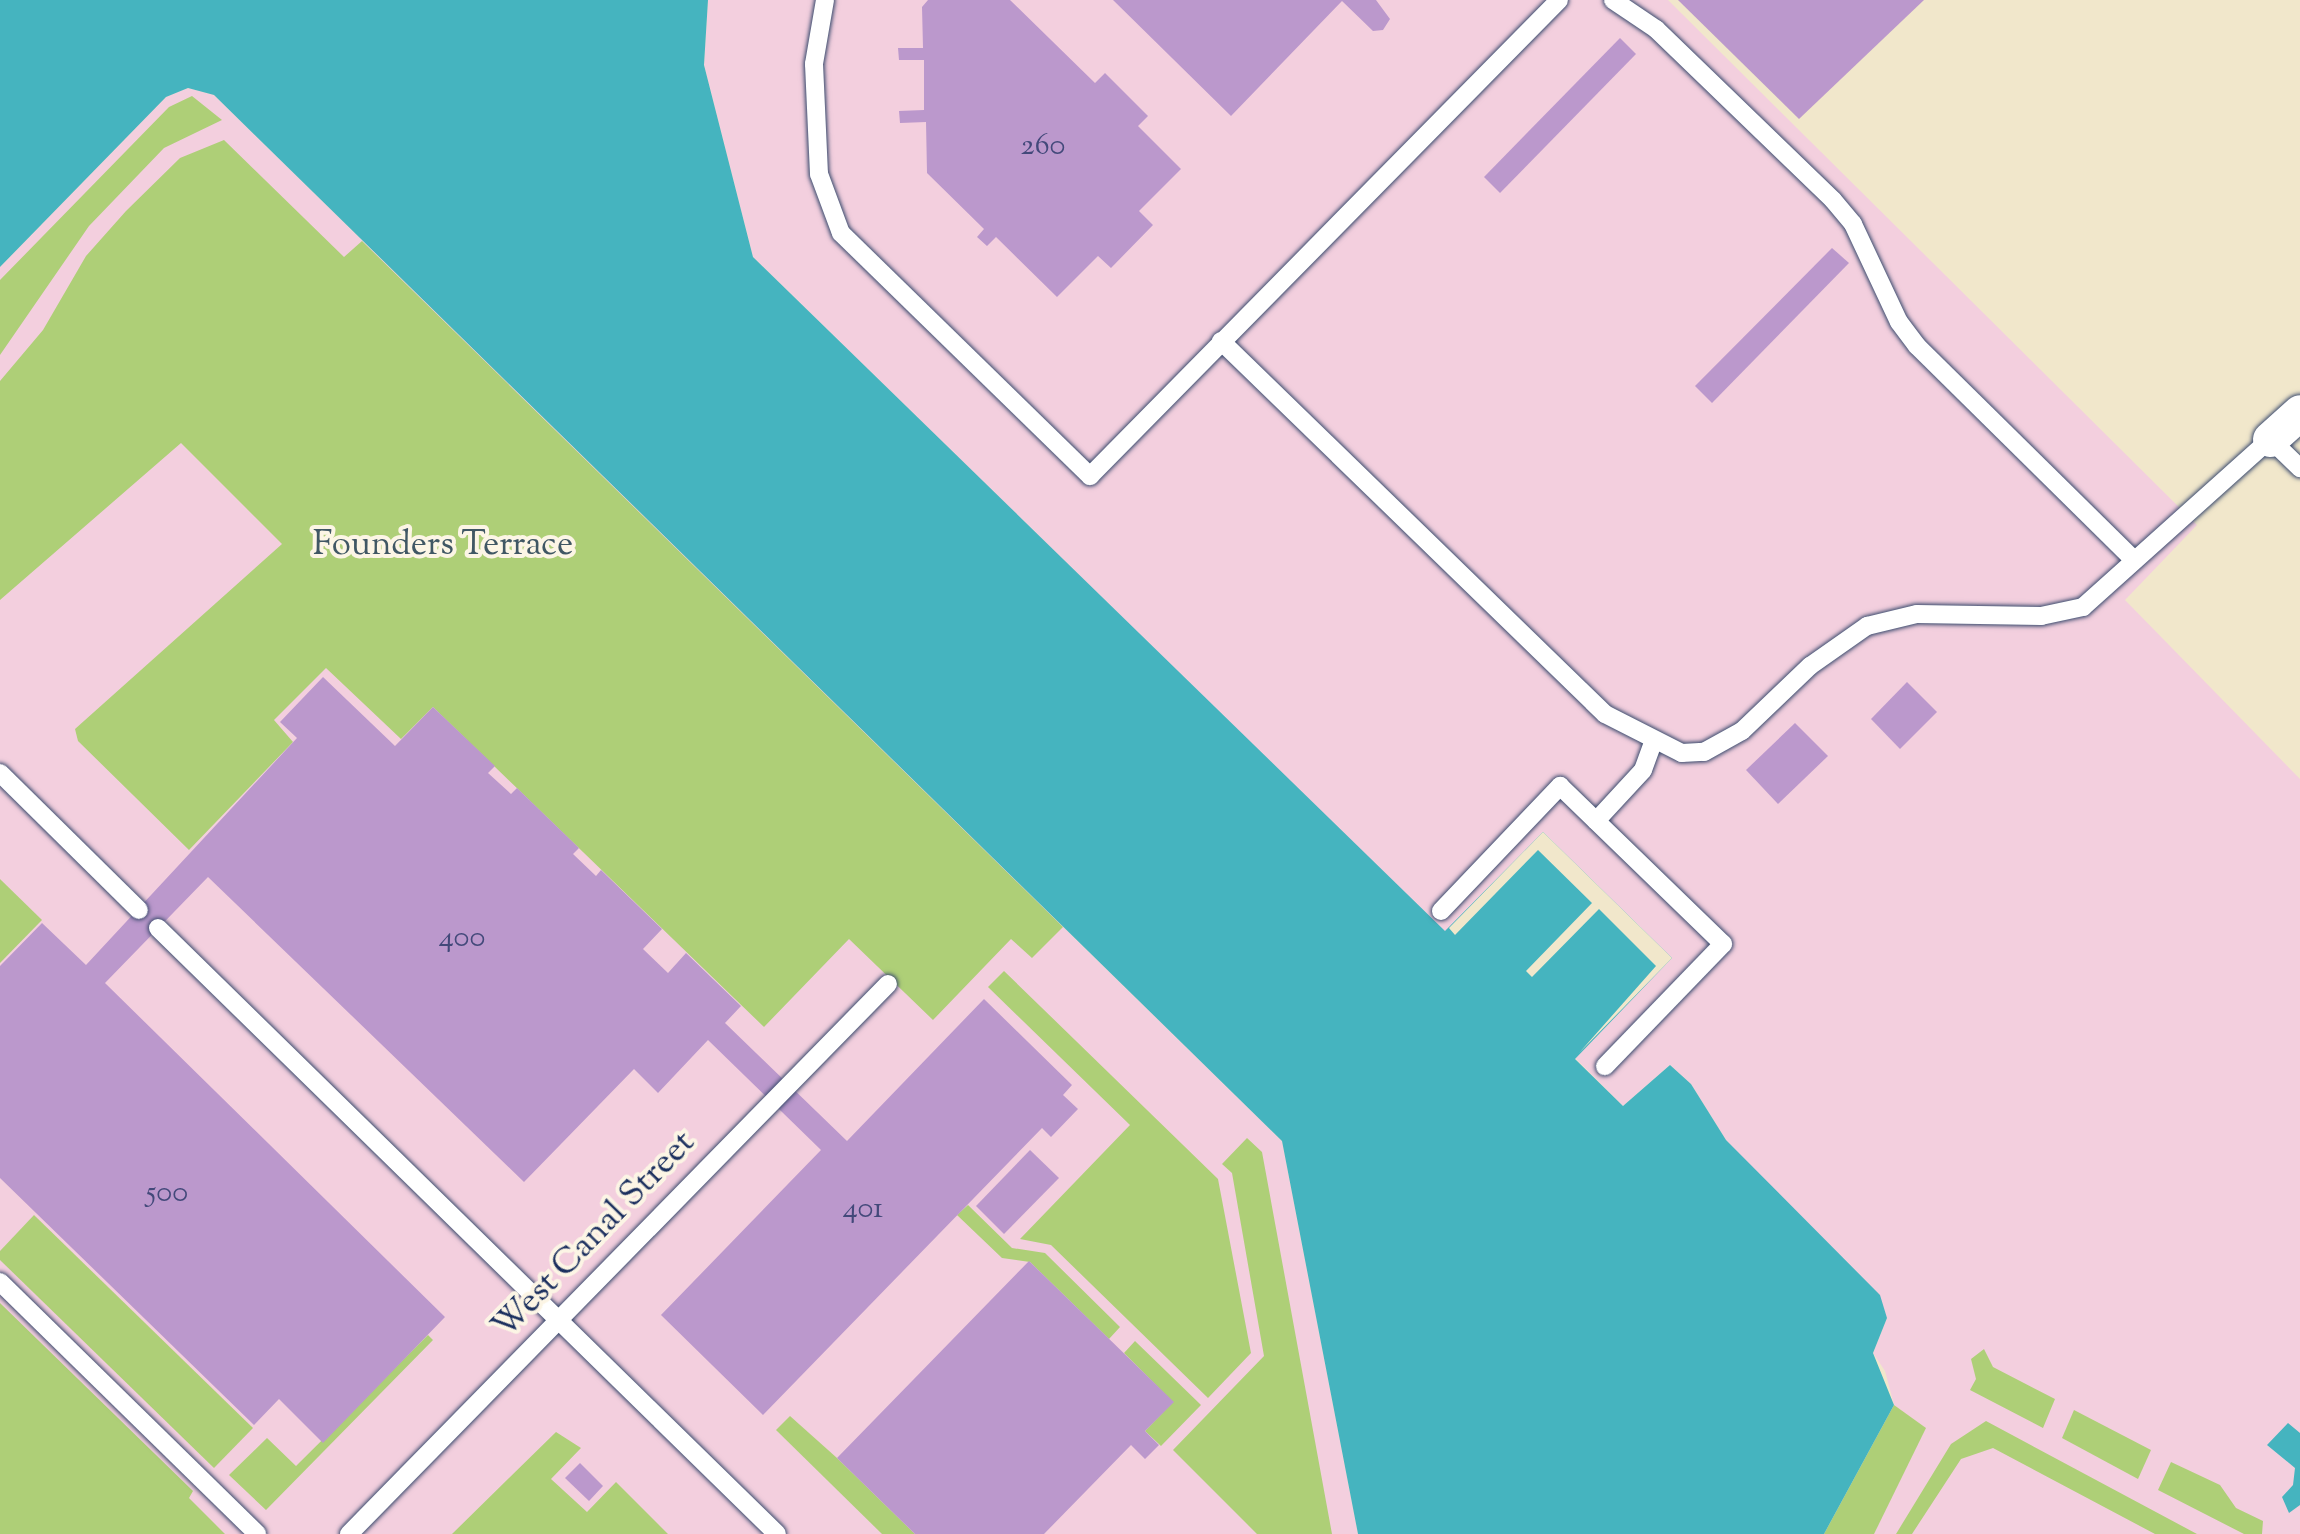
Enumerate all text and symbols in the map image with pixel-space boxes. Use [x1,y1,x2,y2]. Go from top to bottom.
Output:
house number: 260 [1021,129,1065,165]
park label: Founders Terrace [313,525,573,567]
house number: 400 [439,921,485,957]
street label: West Canal Street [485,1123,705,1349]
house number: 500 [146,1176,188,1212]
house number: 401 [843,1192,883,1228]

